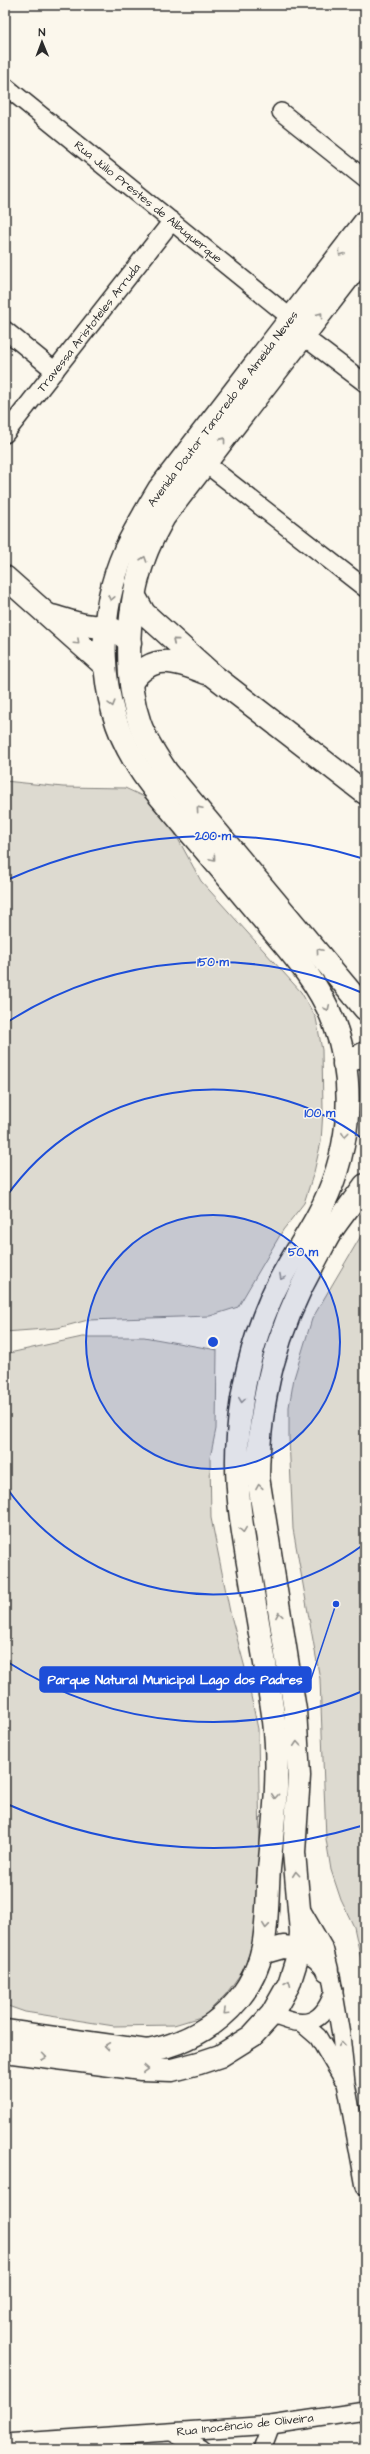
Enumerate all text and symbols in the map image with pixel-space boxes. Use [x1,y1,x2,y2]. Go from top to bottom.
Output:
north arrow [22,22,62,62]
text: N [38,25,46,40]
street label: Rua Júlio Prestes de Albuquerque [70,137,226,268]
one-way arrow [339,248,346,255]
street label: Travessa Aristoteles Arruda [33,260,145,396]
street label: Avenida Doutor Tancredo de Almeida Neves [144,307,302,511]
one-way arrow [315,312,322,319]
one-way arrow [218,437,225,444]
one-way arrow [139,556,148,563]
one-way arrow [108,595,116,601]
one-way arrow [72,637,80,645]
one-way arrow [172,638,180,645]
one-way arrow [107,701,116,708]
one-way arrow [196,807,203,814]
text: 200 m [194,828,232,845]
one-way arrow [208,854,215,861]
one-way arrow [316,949,323,956]
text: 150 m [197,954,230,971]
one-way arrow [322,1004,330,1011]
text: 100 m [305,1105,336,1122]
one-way arrow [341,1131,350,1137]
text: 50 m [288,1244,319,1261]
one-way arrow [279,1273,286,1281]
centre of rings [206,1335,220,1349]
one-way arrow [238,1397,247,1403]
one-way arrow [255,1484,264,1490]
one-way arrow [238,1527,247,1533]
one-way arrow [275,1612,284,1618]
callout: Parque Natural Municipal Lago dos Padres [40,1667,311,1692]
text: Parque Natural Municipal Lago dos Padres [47,1671,303,1691]
one-way arrow [293,1741,302,1747]
one-way arrow [270,1793,279,1799]
one-way arrow [292,1871,301,1877]
one-way arrow [262,1922,271,1929]
one-way arrow [284,1979,292,1986]
one-way arrow [224,2008,231,2015]
one-way arrow [338,2041,347,2047]
one-way arrow [104,2042,110,2051]
one-way arrow [41,2052,47,2061]
one-way arrow [143,2065,149,2074]
street label: Rua Inocêncio de Oliveira [176,2409,314,2441]

